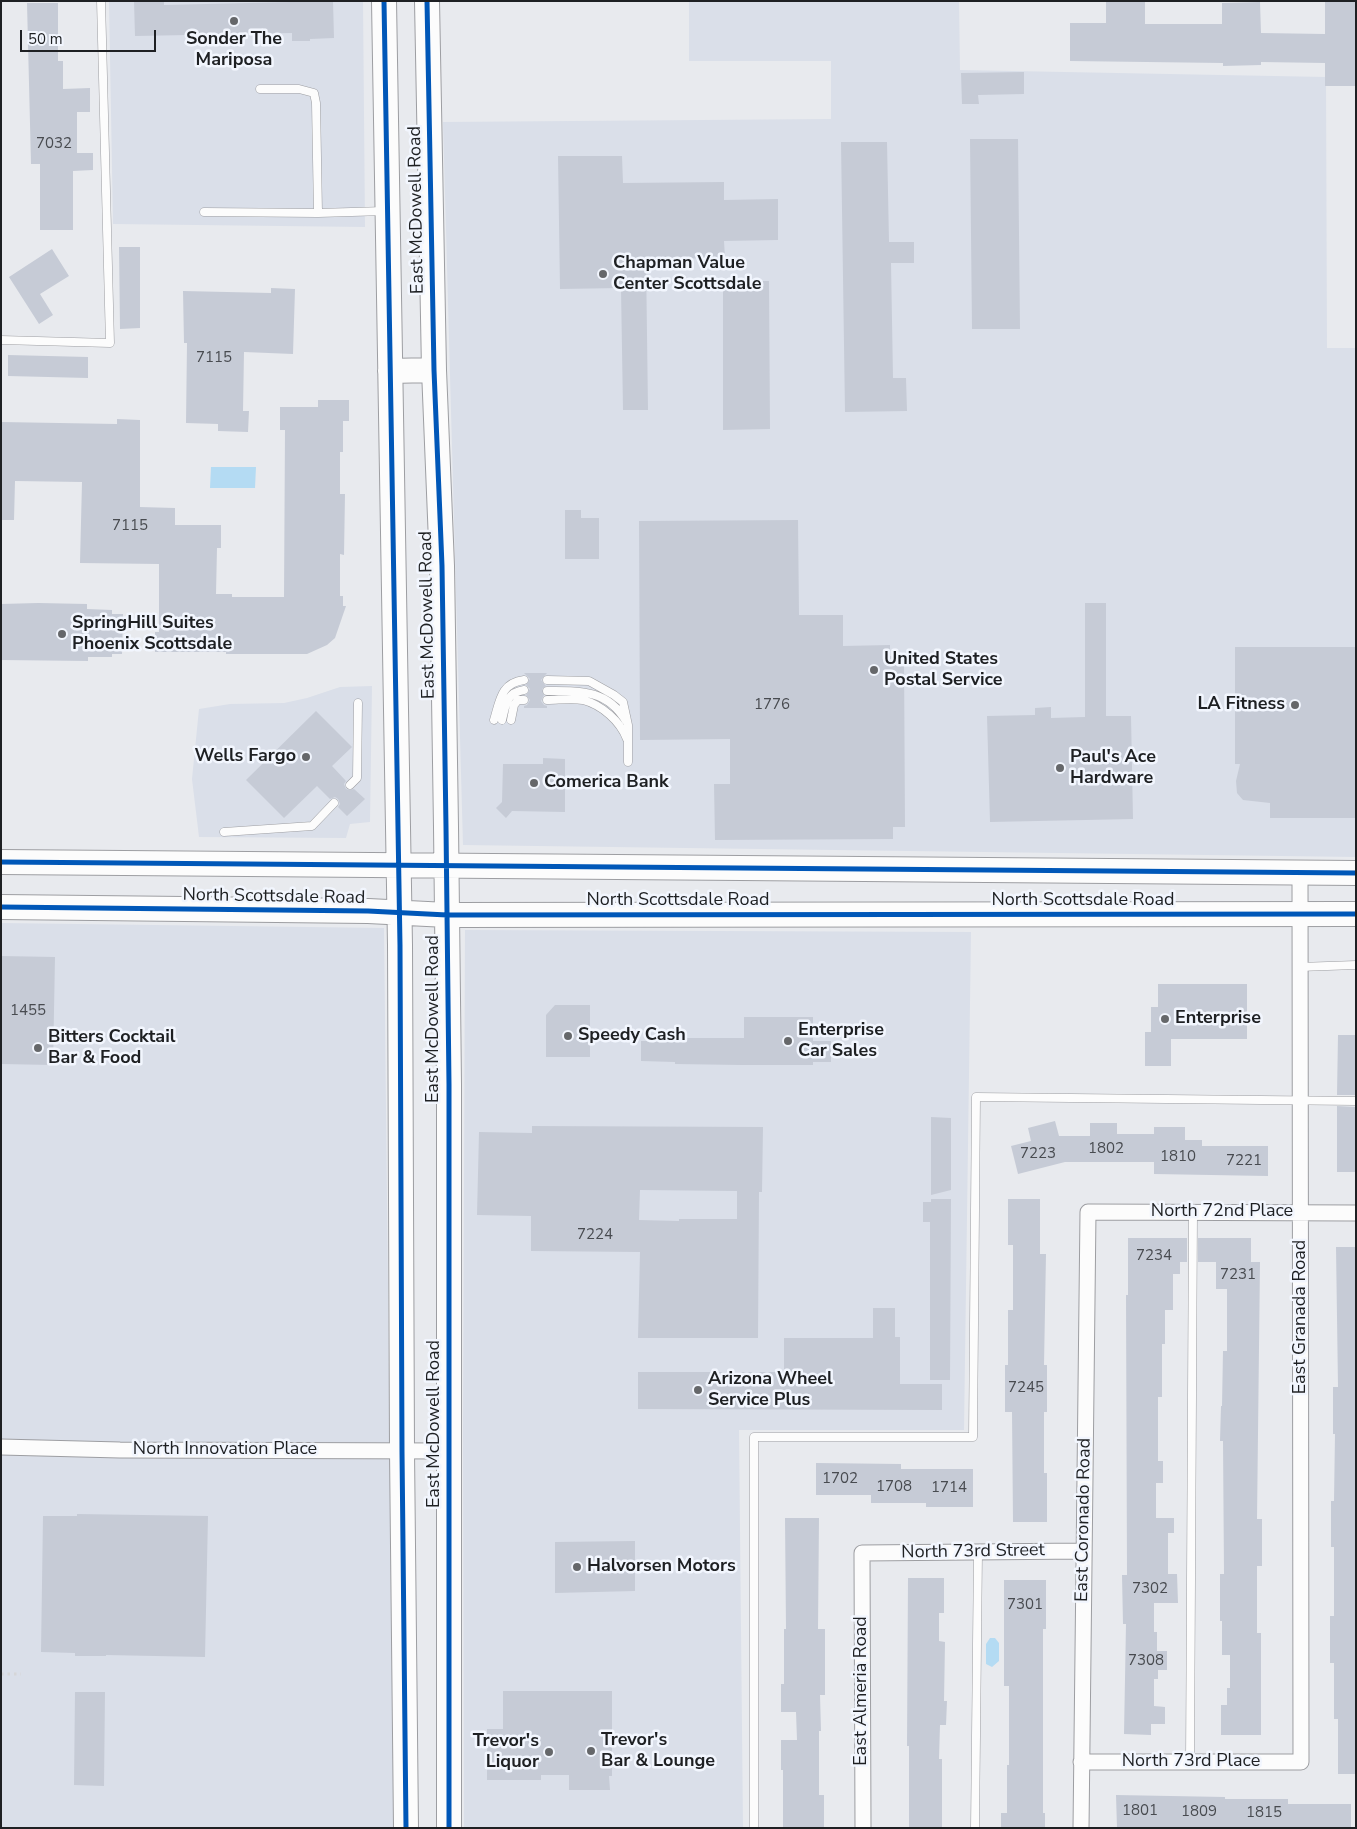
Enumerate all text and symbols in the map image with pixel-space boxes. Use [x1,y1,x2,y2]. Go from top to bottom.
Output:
marker: Sonder The Mariposa [228,15,240,27]
scale bar [22,20,159,52]
text: 50 m [28,29,63,49]
place label: Sonder The Mariposa [186,29,282,72]
street label: East McDowell Road [405,126,429,294]
house number: 7032 [36,135,72,153]
place label: Chapman Value Center Scottsdale [613,253,761,296]
marker: Chapman Value Center Scottsdale [597,268,609,280]
house number: 7115 [196,349,232,367]
house number: 7115 [112,517,148,535]
street label: East McDowell Road [416,531,440,699]
place label: SpringHill Suites Phoenix Scottsdale [72,613,232,656]
marker: SpringHill Suites Phoenix Scottsdale [56,628,68,640]
place label: United States Postal Service [884,649,1003,692]
marker: United States Postal Service [868,664,880,676]
place label: LA Fitness [1197,694,1285,716]
house number: 1776 [754,696,790,714]
marker: LA Fitness [1289,699,1301,711]
place label: Wells Fargo [195,746,296,768]
place label: Paul's Ace Hardware [1070,747,1156,790]
marker: Wells Fargo [300,751,312,763]
marker: Paul's Ace Hardware [1054,762,1066,774]
place label: Comerica Bank [544,772,669,794]
marker: Comerica Bank [528,777,540,789]
street label: North Scottsdale Road [182,885,366,909]
street label: North Scottsdale Road [587,890,769,912]
street label: North Scottsdale Road [992,890,1174,912]
street label: East McDowell Road [423,935,445,1103]
house number: 1455 [10,1002,46,1020]
place label: Enterprise [1175,1008,1261,1030]
marker: Enterprise [1159,1013,1171,1025]
place label: Enterprise Car Sales [798,1020,884,1062]
place label: Speedy Cash [578,1025,686,1047]
place label: Bitters Cocktail Bar & Food [48,1027,175,1070]
marker: Speedy Cash [562,1030,574,1042]
marker: Enterprise Car Sales [782,1035,794,1047]
marker: Bitters Cocktail Bar & Food [32,1042,44,1054]
house number: 1802 [1088,1140,1124,1158]
house number: 7223 [1020,1145,1056,1163]
house number: 1810 [1160,1148,1196,1166]
house number: 7221 [1226,1152,1262,1170]
street label: North 72nd Place [1151,1201,1293,1223]
house number: 7224 [577,1226,613,1244]
street label: East Granada Road [1290,1240,1312,1394]
house number: 7234 [1136,1247,1172,1265]
house number: 7231 [1220,1266,1256,1284]
street label: East McDowell Road [424,1340,446,1508]
place label: Arizona Wheel Service Plus [708,1369,833,1412]
house number: 7245 [1008,1379,1044,1397]
marker: Arizona Wheel Service Plus [692,1384,704,1396]
street label: East Coronado Road [1072,1438,1096,1602]
street label: North Innovation Place [133,1439,317,1461]
house number: 1702 [822,1470,858,1488]
house number: 1708 [876,1478,912,1496]
house number: 1714 [931,1479,967,1497]
street label: North 73rd Street [901,1540,1045,1564]
place label: Halvorsen Motors [587,1556,736,1578]
marker: Halvorsen Motors [571,1561,583,1573]
house number: 7302 [1132,1580,1168,1598]
house number: 7301 [1007,1596,1043,1614]
street label: East Almeria Road [851,1616,873,1766]
house number: 7308 [1128,1652,1164,1670]
place label: Trevor's Bar & Lounge [601,1730,715,1772]
place label: Trevor's Liquor [473,1731,539,1774]
marker: Trevor's Bar & Lounge [585,1745,597,1757]
marker: Trevor's Liquor [543,1746,555,1758]
street label: North 73rd Place [1122,1751,1260,1773]
house number: 1801 [1122,1802,1158,1820]
house number: 1809 [1181,1803,1217,1821]
house number: 1815 [1246,1804,1282,1822]

